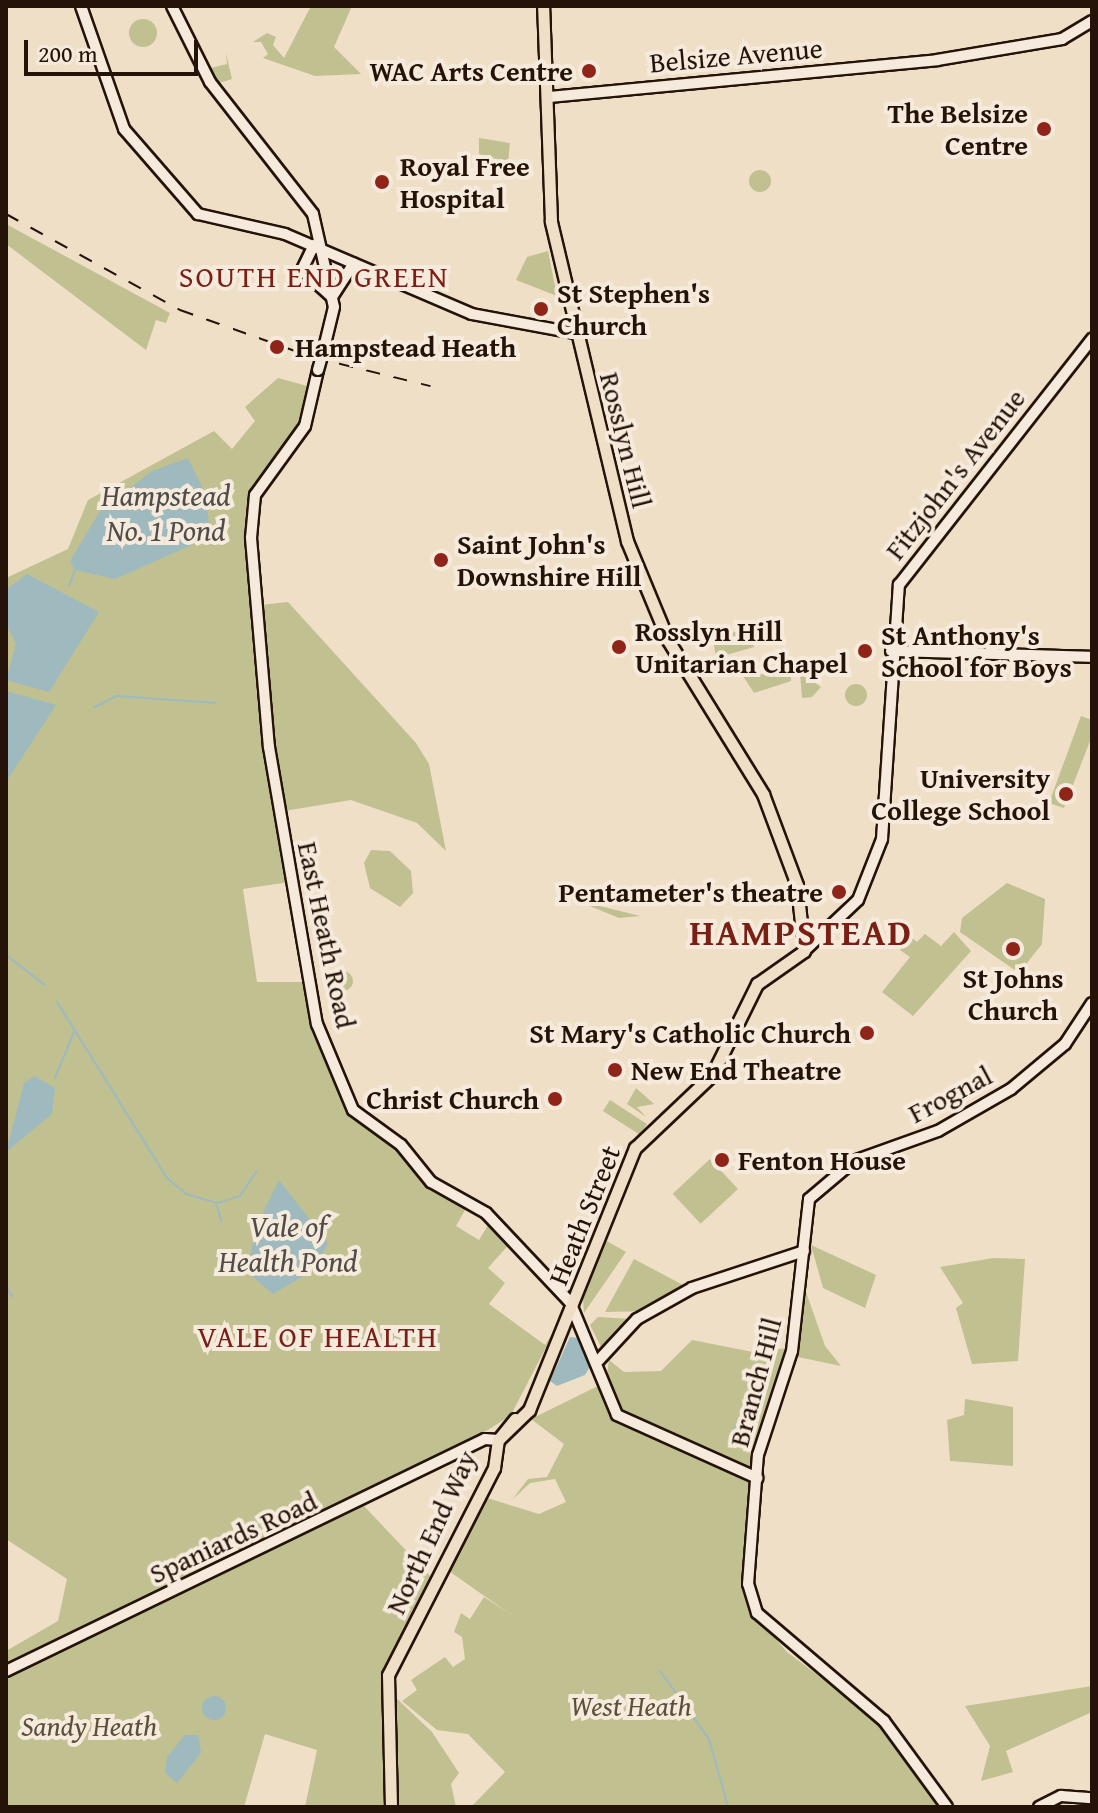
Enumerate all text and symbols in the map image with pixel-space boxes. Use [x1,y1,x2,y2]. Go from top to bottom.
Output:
scale bar [28,24,202,74]
street label: Belsize Avenue [648,31,824,79]
text: 200 m [38,36,98,71]
place label: WAC Arts Centre [369,54,573,88]
marker: WAC Arts Centre [580,62,598,80]
place label: The Belsize Centre [887,96,1028,162]
marker: The Belsize Centre [1035,120,1053,138]
place label: Royal Free Hospital [400,149,530,215]
marker: Royal Free Hospital [371,171,393,193]
district label: SOUTH END GREEN [179,258,449,294]
place label: St Stephen's Church [557,276,710,342]
marker: St Stephen's Church [532,300,550,318]
place label: Hampstead Heath [295,330,516,364]
marker: Hampstead Heath [266,336,288,358]
street label: Rosslyn Hill [593,369,659,511]
street label: Fitzjohn's Avenue [878,382,1032,566]
water label: Hampstead No. 1 Pond [101,477,231,548]
place label: Saint John's Downshire Hill [457,527,642,593]
marker: Saint John's Downshire Hill [432,551,450,569]
place label: Rosslyn Hill Unitarian Chapel [635,614,848,680]
place label: St Anthony's School for Boys [881,618,1072,684]
marker: Rosslyn Hill Unitarian Chapel [610,638,628,656]
marker: St Anthony's School for Boys [856,642,874,660]
place label: University College School [871,761,1050,827]
marker: University College School [1057,785,1075,803]
street label: East Heath Road [291,839,363,1031]
place label: Pentameter's theatre [558,875,823,909]
marker: Pentameter's theatre [830,883,848,901]
district label: HAMPSTEAD [689,910,913,954]
marker: St Johns Church [1004,940,1022,958]
place label: St Johns Church [962,961,1064,1027]
place label: St Mary's Catholic Church [529,1016,851,1050]
marker: St Mary's Catholic Church [858,1024,876,1042]
place label: New End Theatre [631,1053,842,1087]
street label: Frognal [902,1058,998,1130]
marker: New End Theatre [606,1061,624,1079]
place label: Christ Church [366,1082,539,1116]
marker: Christ Church [546,1090,564,1108]
street label: Heath Street [541,1140,627,1290]
place label: Fenton House [738,1143,906,1177]
marker: Fenton House [713,1151,731,1169]
water label: Vale of Health Pond [218,1208,358,1278]
street label: Branch Hill [722,1314,788,1450]
district label: VALE OF HEALTH [197,1318,439,1354]
street label: North End Way [378,1445,484,1619]
street label: Spaniards Road [144,1484,322,1590]
park label: West Heath [570,1689,692,1723]
park label: Sandy Heath [21,1709,157,1743]

